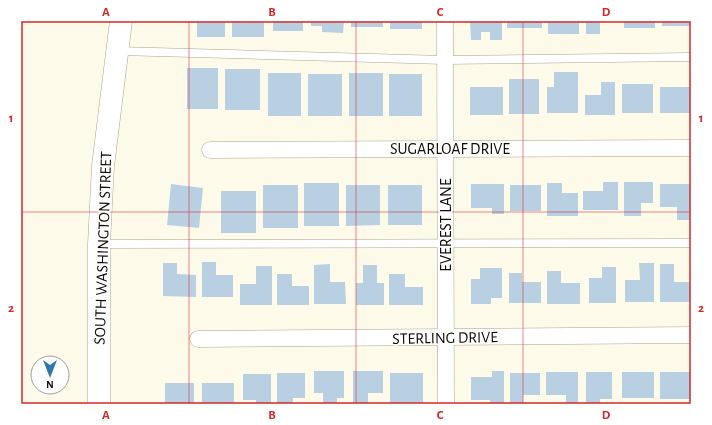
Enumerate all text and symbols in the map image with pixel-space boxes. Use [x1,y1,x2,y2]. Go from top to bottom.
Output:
text: A [102,6,110,19]
text: B [268,6,276,19]
text: C [437,6,444,19]
text: D [602,6,611,19]
text: 1 [9,112,13,125]
text: 1 [699,112,703,125]
street label: SUGARLOAF DRIVE [390,141,510,157]
street label: SOUTH WASHINGTON STREET [92,151,114,345]
street label: EVEREST LANE [438,178,454,272]
text: 2 [8,302,14,315]
text: 2 [698,302,704,315]
street label: STERLING DRIVE [392,329,498,347]
north arrow [30,355,70,395]
text: N [46,379,54,390]
text: A [102,409,110,422]
text: B [268,409,276,422]
text: C [437,409,444,422]
text: D [602,409,611,422]

